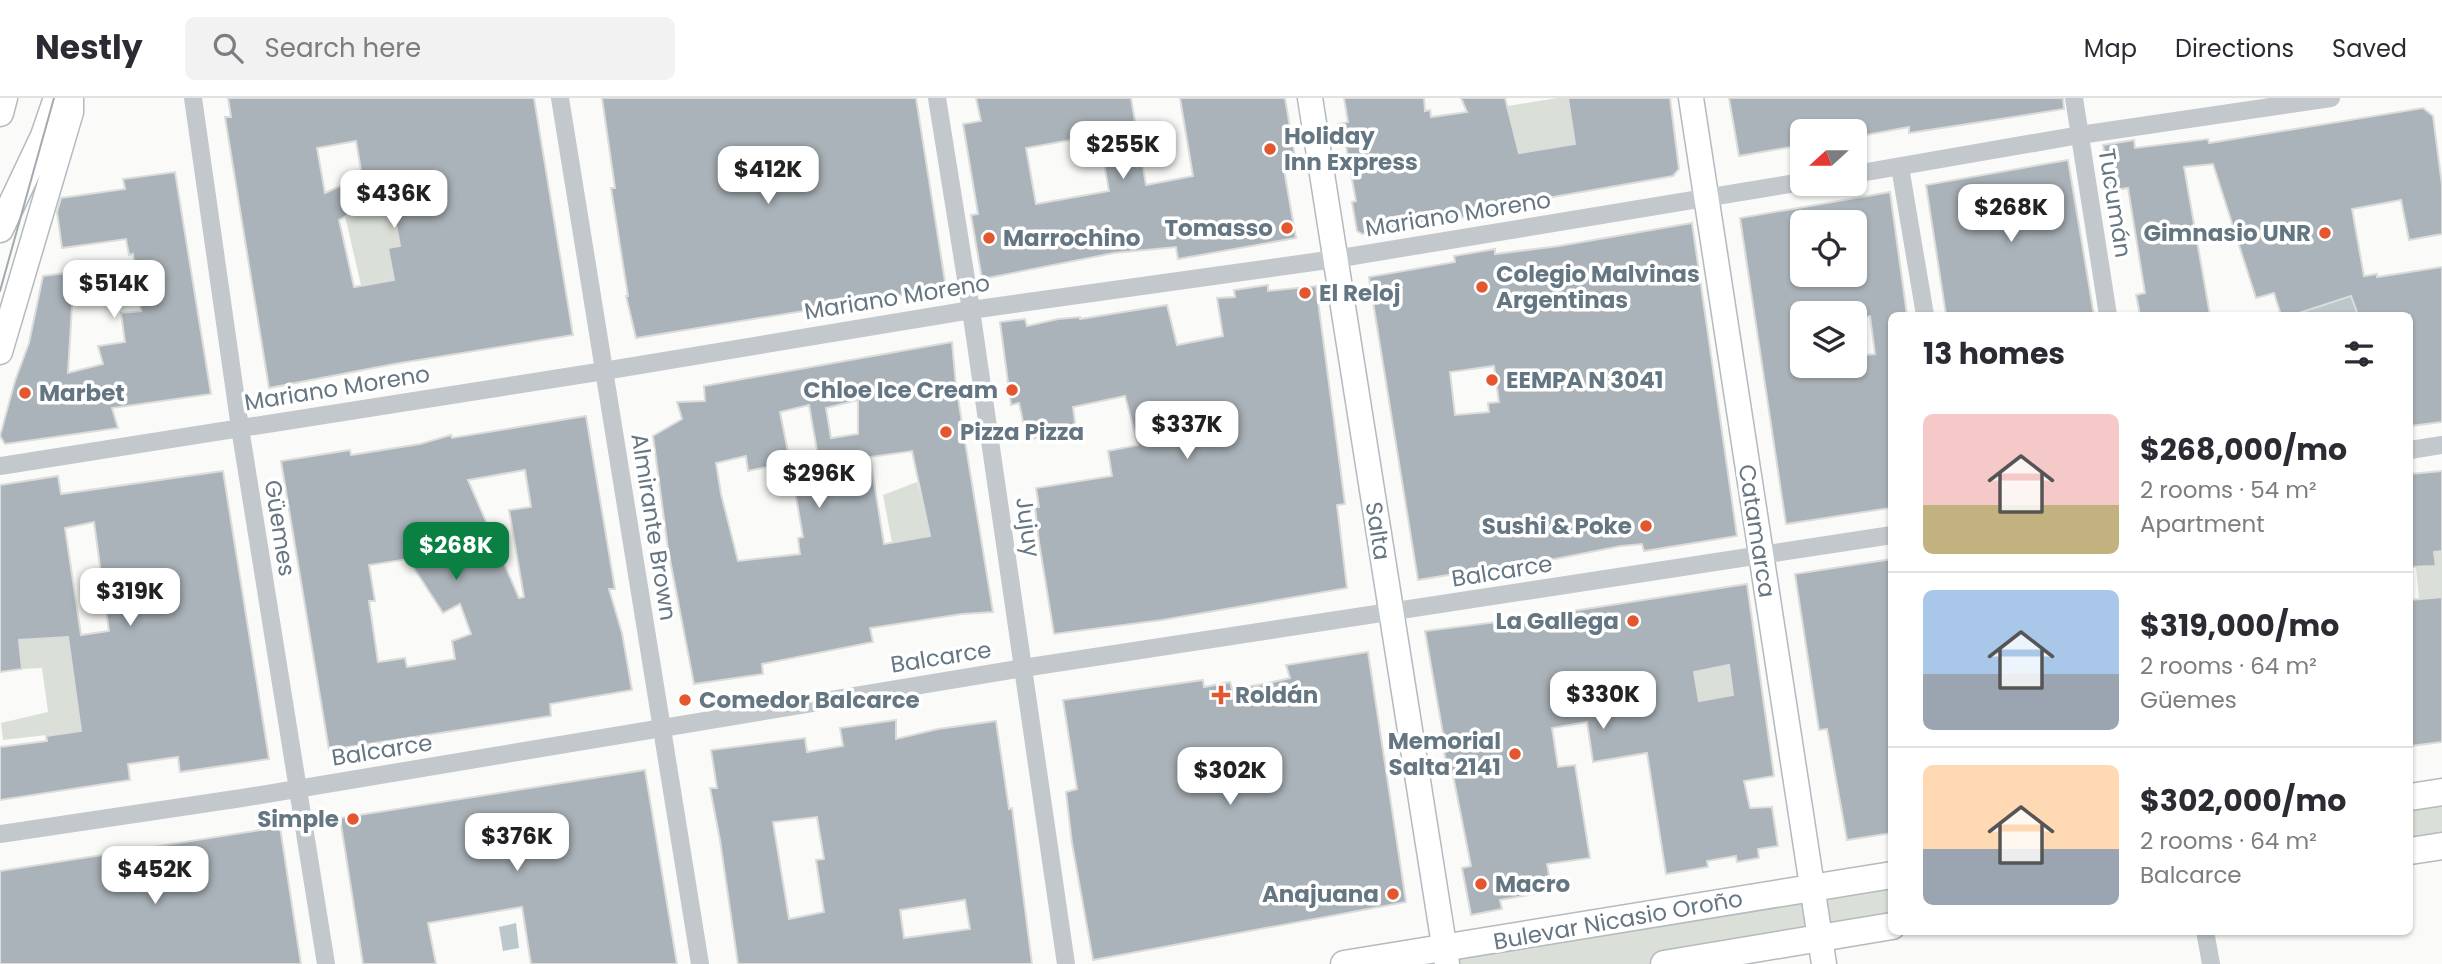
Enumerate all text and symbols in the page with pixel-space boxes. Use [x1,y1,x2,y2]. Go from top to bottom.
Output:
search box [185,17,675,80]
text: Nestly [35,24,143,71]
icon: search [209,29,247,67]
text: Search here [265,30,421,66]
text: Map [2084,32,2137,65]
text: Directions [2175,32,2294,65]
text: Saved [2332,32,2407,65]
north arrow [1790,119,1867,196]
map controls [1790,119,1867,378]
place label: Holiday Inn Express [1284,120,1418,178]
pin: $255K [1074,122,1172,181]
text: $255K [1086,128,1160,160]
marker: Holiday Inn Express [1262,141,1278,157]
pin: $412K [719,146,817,206]
street label: Tucumán [2091,146,2139,260]
text: $412K [734,153,802,185]
pin: $436K [345,170,443,230]
text: $436K [356,177,432,209]
street label: Mariano Moreno [1363,184,1553,244]
pin: $268K [1962,184,2060,244]
text: $268K [1974,191,2048,223]
button: locate [1790,210,1867,287]
place label: Tomasso [1164,212,1273,244]
place label: Gimnasio UNR [2144,217,2311,249]
marker: Tomasso [1279,220,1295,236]
place label: Marrochino [1003,222,1140,254]
marker: Gimnasio UNR [2317,225,2333,241]
marker: Marrochino [981,230,997,246]
place label: Colegio Malvinas Argentinas [1496,258,1700,316]
pin: $514K [65,260,163,320]
text: $514K [79,267,149,299]
street label: Mariano Moreno [802,267,992,327]
place label: El Reloj [1319,277,1400,309]
marker: Colegio Malvinas Argentinas [1474,279,1490,295]
marker: El Reloj [1297,285,1313,301]
button: layers [1790,301,1867,378]
text: 13 homes [1923,332,2065,375]
icon: filters [2340,335,2378,373]
street label: Mariano Moreno [242,358,432,418]
place label: EEMPA N 3041 [1506,364,1663,396]
marker: EEMPA N 3041 [1484,372,1500,388]
place label: Chloe Ice Cream [803,374,998,406]
place label: Marbet [39,377,125,409]
marker: Chloe Ice Cream [1004,382,1020,398]
marker: Marbet [17,385,33,401]
pin: $337K [1138,402,1236,461]
text: $337K [1151,408,1223,440]
place label: Pizza Pizza [960,416,1084,448]
marker: Pizza Pizza [938,424,954,440]
text: $268,000/mo [2140,428,2347,471]
street label: Almirante Brown [623,431,685,623]
icon: home [1979,442,2063,526]
pin: $296K [770,450,868,510]
text: $296K [782,457,856,489]
street label: Catamarca [1731,462,1783,600]
text: 2 rooms · 54 m² [2140,474,2317,506]
street label: Güemes [257,478,303,578]
street label: Jujuy [1008,495,1048,559]
street label: Salta [1358,500,1398,562]
text: Apartment [2140,508,2265,540]
place label: Sushi & Poke [1482,510,1632,542]
marker: Sushi & Poke [1638,518,1654,534]
pin: $268K [407,522,505,582]
text: $268K [419,529,493,561]
street label: Balcarce [1449,547,1555,595]
pin: $319K [81,568,179,628]
text: $319K [96,575,164,607]
text: $319,000/mo [2140,604,2339,647]
place label: La Gallega [1495,605,1619,637]
marker: La Gallega [1625,613,1641,629]
icon: home [1979,618,2063,702]
street label: Balcarce [888,633,994,681]
text: 2 rooms · 64 m² [2140,650,2317,682]
pin: $330K [1554,672,1652,731]
text: $330K [1566,678,1640,710]
place label: Roldán [1235,679,1318,711]
place label: Comedor Balcarce [699,684,920,716]
text: Güemes [2140,684,2237,716]
marker: Roldán [1213,687,1229,703]
marker: Comedor Balcarce [677,692,693,708]
place label: Memorial Salta 2141 [1388,725,1501,783]
street label: Balcarce [329,726,435,774]
marker: Memorial Salta 2141 [1507,746,1523,762]
pin: $302K [1181,748,1279,807]
text: $302K [1193,754,1267,786]
text: $302,000/mo [2140,779,2346,822]
icon: home [1979,793,2063,877]
place label: Simple [257,803,339,835]
marker: Simple [345,811,361,827]
pin: $376K [468,814,566,873]
text: $376K [481,820,553,852]
text: 2 rooms · 64 m² [2140,825,2317,857]
pin: $452K [106,846,204,906]
text: $452K [118,853,192,885]
text: Balcarce [2140,859,2242,891]
place label: Macro [1495,868,1570,900]
marker: Macro [1473,876,1489,892]
place label: Anajuana [1262,878,1379,910]
street label: Bulevar Nicasio Oroño [1491,882,1745,958]
marker: Anajuana [1385,886,1401,902]

